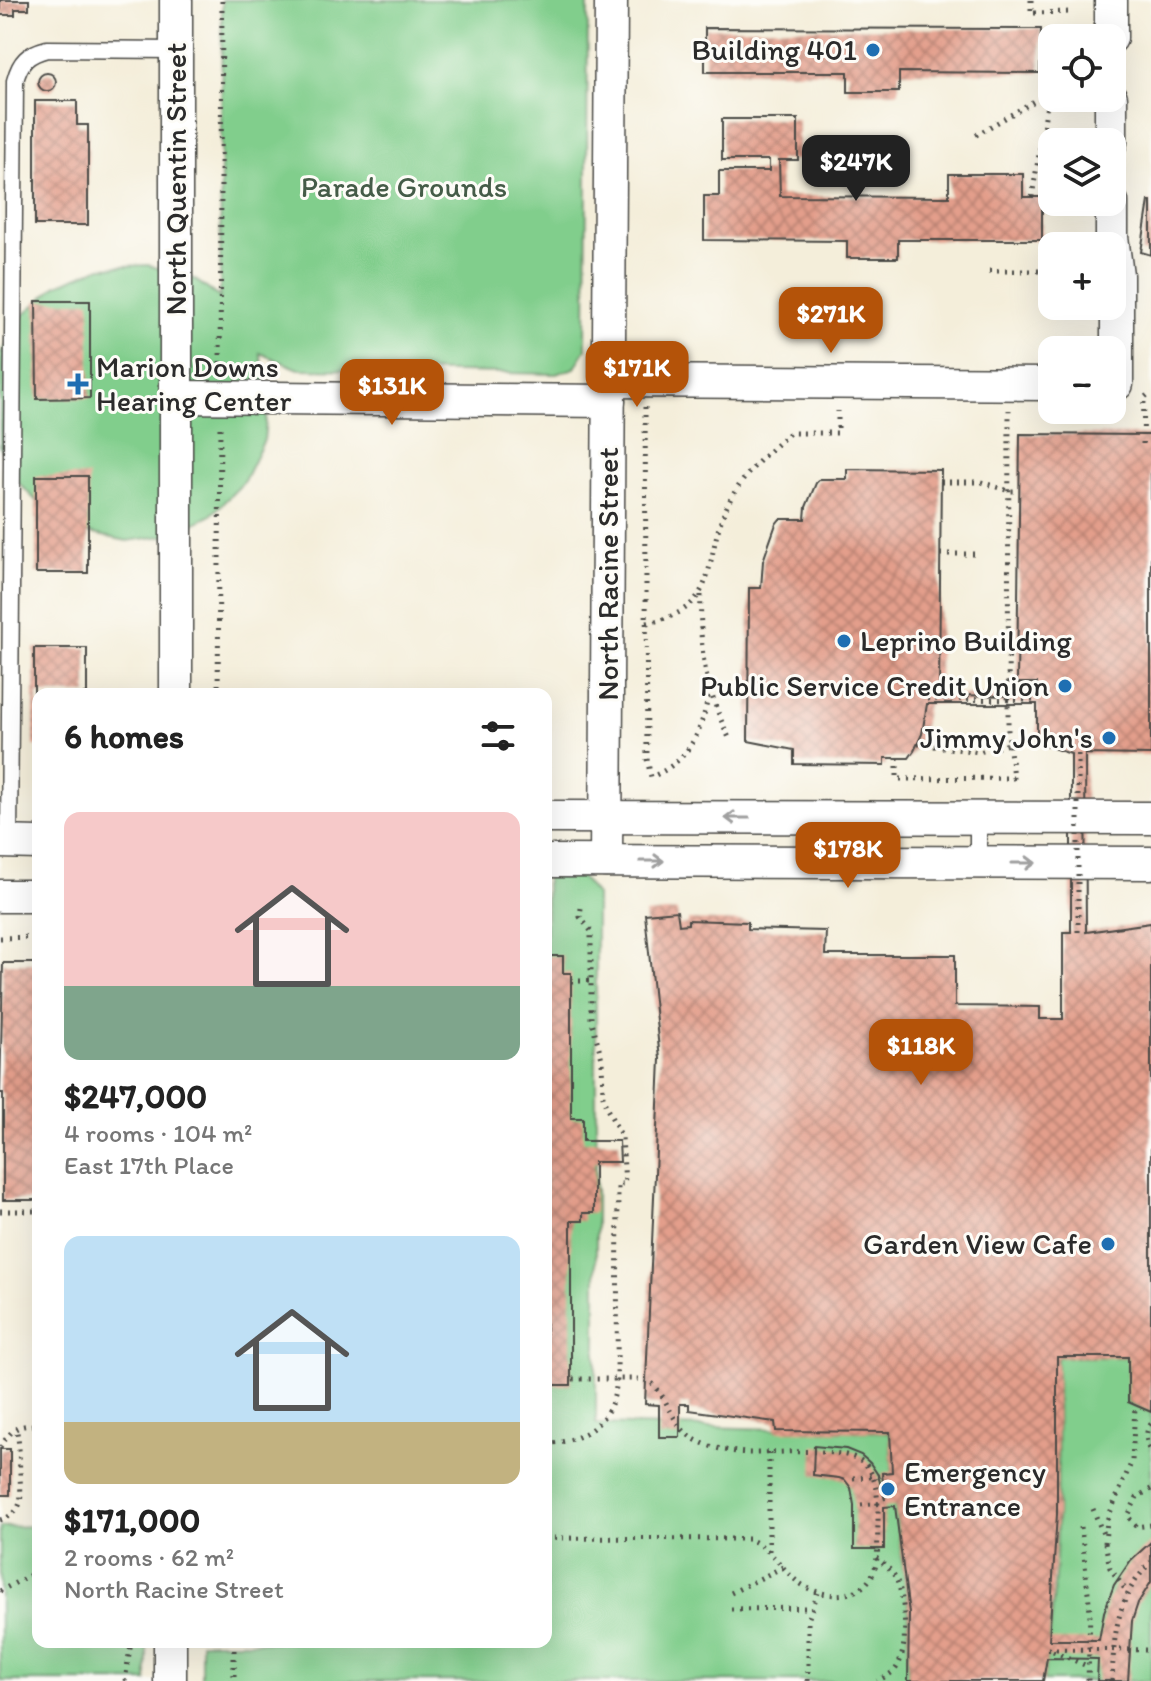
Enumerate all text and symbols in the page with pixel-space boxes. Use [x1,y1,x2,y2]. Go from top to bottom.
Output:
map controls [1038,24,1126,424]
button: locate [1038,24,1126,112]
place label: Building 401 [692,31,857,68]
marker: Building 401 [864,41,882,59]
street label: North Quentin Street [157,42,194,316]
button: layers [1038,128,1126,216]
pin: $247K [800,135,912,203]
text: $247K [820,145,892,177]
park label: Parade Grounds [301,168,507,205]
button: + [1038,232,1126,320]
pin: $271K [775,287,887,355]
text: $271K [797,297,865,329]
button: − [1038,336,1126,424]
pin: $171K [581,341,693,409]
place label: Marion Downs Hearing Center [96,348,292,419]
text: $171K [604,351,670,383]
pin: $131K [336,359,448,427]
text: $131K [358,369,426,401]
marker: Marion Downs Hearing Center [67,373,89,395]
street label: North Racine Street [589,447,626,701]
place label: Leprino Building [860,622,1072,659]
marker: Leprino Building [835,632,853,650]
place label: Public Service Credit Union [700,667,1049,704]
marker: Public Service Credit Union [1056,677,1074,695]
icon: filters [476,714,520,758]
text: 6 homes [64,716,184,757]
place label: Jimmy John's [920,719,1093,756]
marker: Jimmy John's [1100,729,1118,747]
one-way arrow [724,810,751,826]
pin: $178K [792,822,904,890]
text: $178K [813,832,883,864]
one-way arrow [638,853,665,869]
one-way arrow [1010,855,1037,871]
icon: home [220,864,364,1008]
pin: $118K [865,1019,977,1087]
text: $118K [887,1029,955,1061]
text: $247,000 [64,1076,207,1117]
text: 4 rooms · 104 m² [64,1117,252,1149]
text: East 17th Place [64,1149,234,1181]
place label: Garden View Cafe [863,1225,1092,1262]
marker: Garden View Cafe [1099,1235,1117,1253]
icon: home [220,1288,364,1432]
place label: Emergency Entrance [904,1453,1046,1524]
marker: Emergency Entrance [879,1480,897,1498]
text: $171,000 [64,1500,201,1541]
text: 2 rooms · 62 m² [64,1541,234,1573]
text: North Racine Street [64,1573,284,1605]

